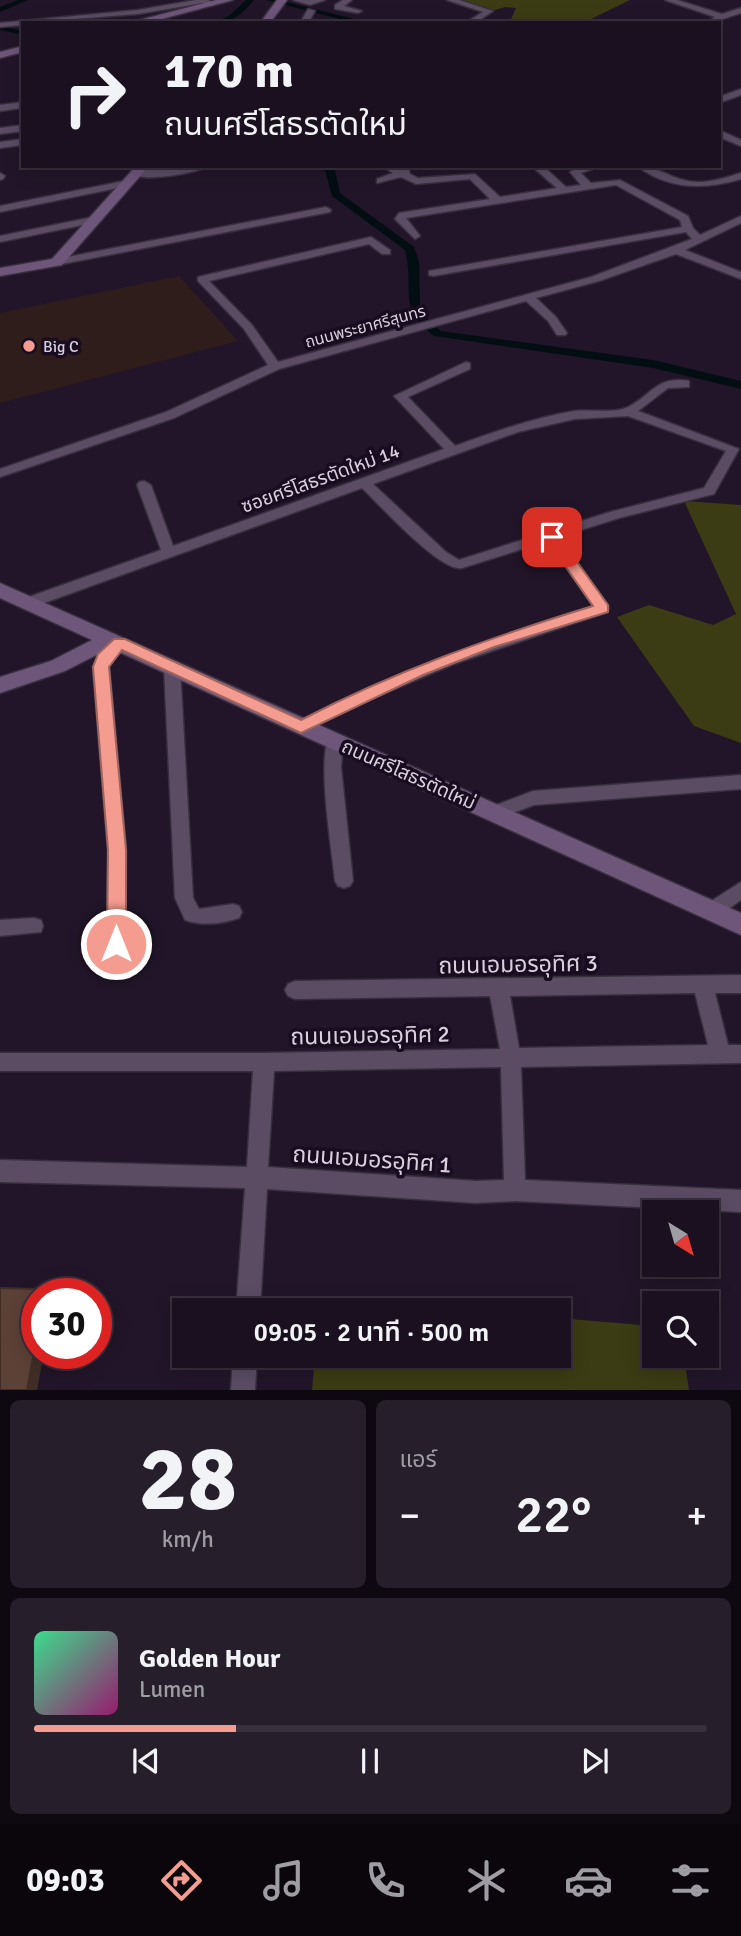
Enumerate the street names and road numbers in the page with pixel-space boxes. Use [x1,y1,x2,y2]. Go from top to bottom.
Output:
street label: ถนนพระยาศรีสุนทร [303,301,428,353]
street label: ซอยศรีโสธรตัดใหม่ 14 [238,439,403,519]
street label: ถนนศรีโสธรตัดใหม่ [338,735,479,815]
street label: ถนนเอมอรอุทิศ 3 [438,949,598,980]
street label: ถนนเอมอรอุทิศ 2 [290,1020,450,1051]
street label: ถนนเอมอรอุทิศ 1 [291,1139,453,1180]

